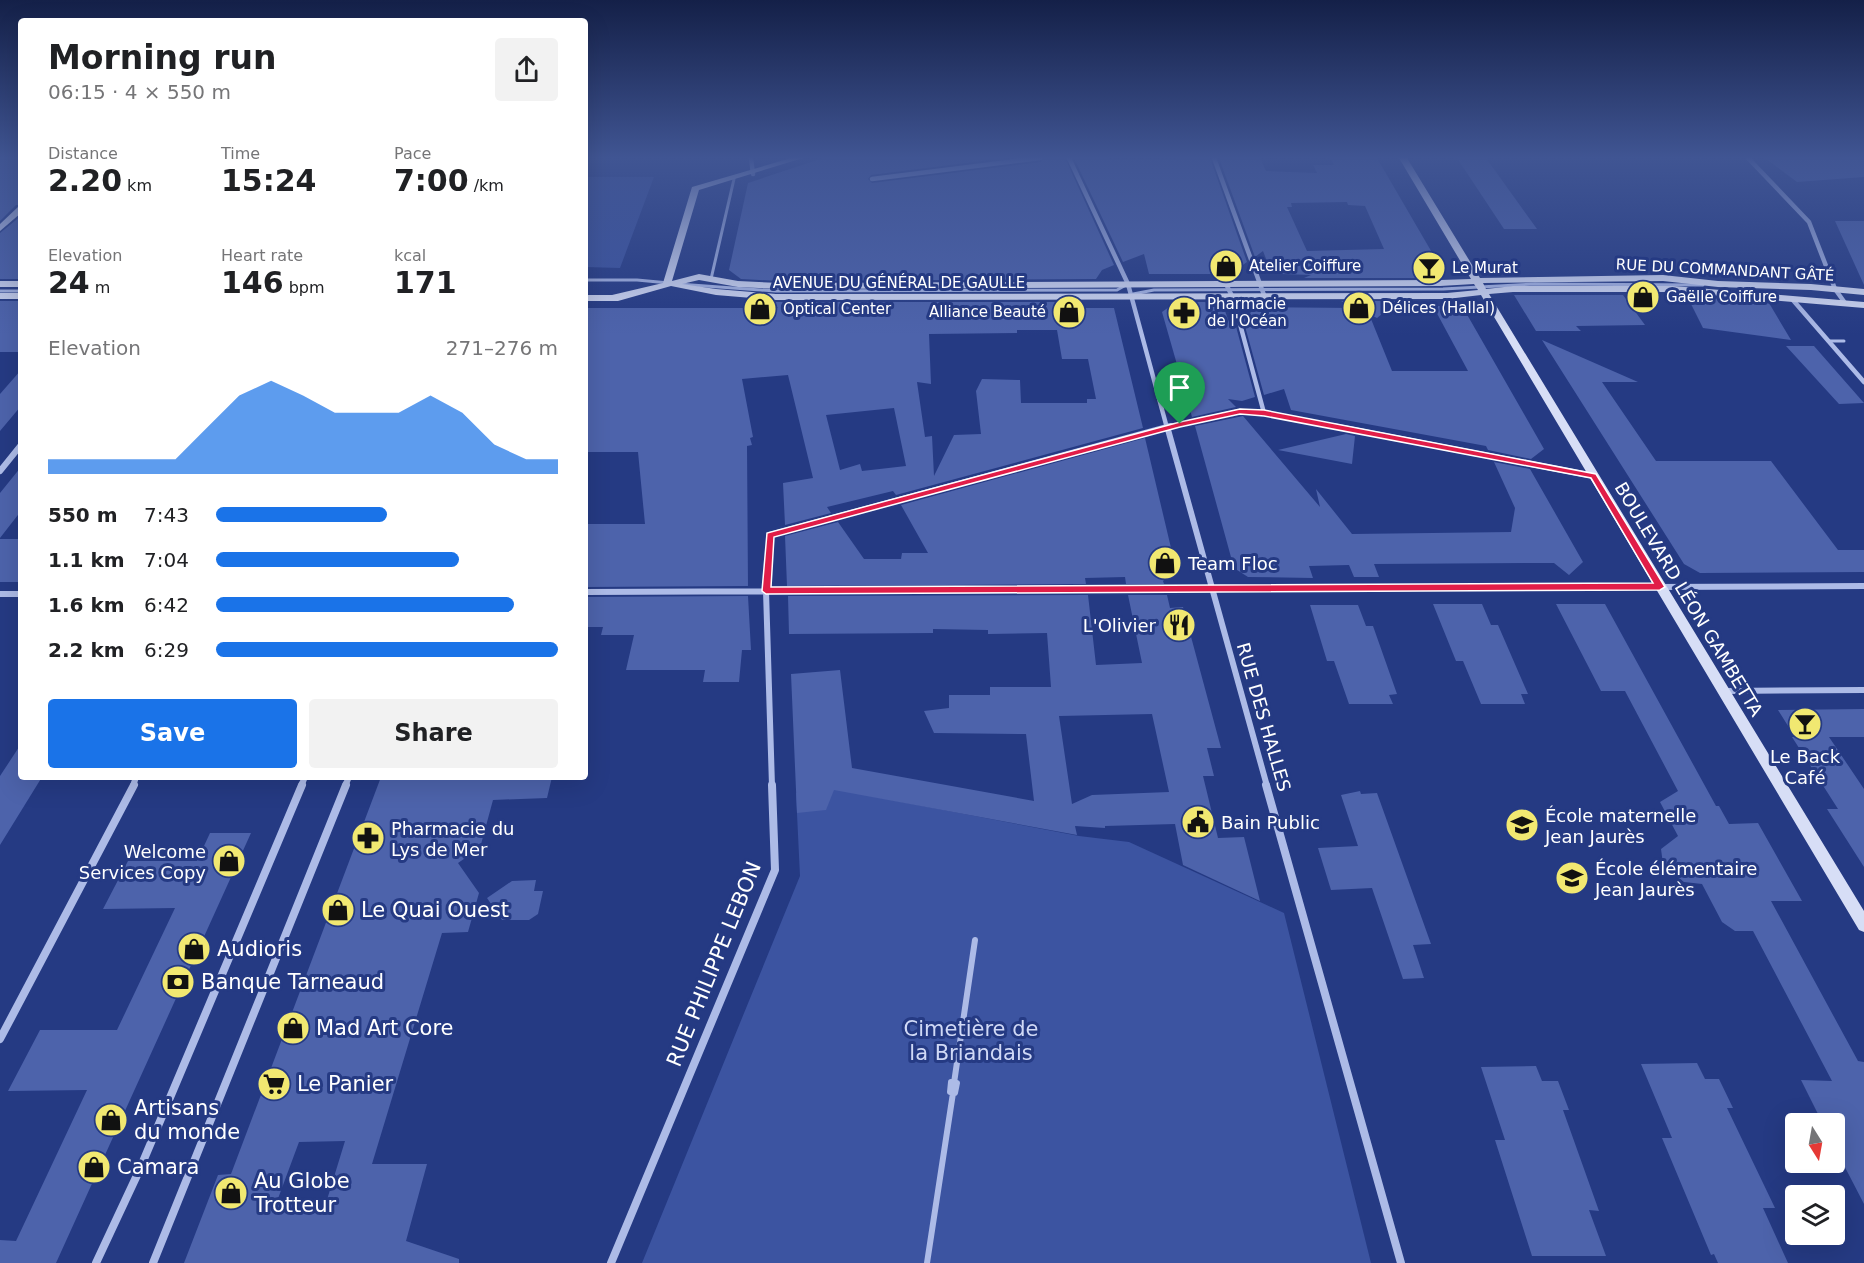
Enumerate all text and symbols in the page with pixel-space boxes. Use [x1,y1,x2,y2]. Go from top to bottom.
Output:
text: Morning run [48,38,276,77]
button: share [495,38,558,101]
text: 06:15 · 4 × 550 m [48,80,231,104]
text: Distance [48,144,118,163]
text: Time [221,144,260,163]
text: Pace [394,144,431,163]
text: 2.20 [48,163,122,198]
text: 15:24 [221,163,317,198]
text: 7:00 [394,163,469,198]
text: km [122,176,152,195]
text: /km [469,176,504,195]
text: Elevation [48,246,122,265]
text: Heart rate [221,246,303,265]
text: kcal [394,246,426,265]
shop icon: Atelier Coiffure [1208,248,1244,284]
bar icon: Le Murat [1411,250,1447,286]
street label: RUE DU COMMANDANT GÂTÉ [1615,254,1835,285]
place label: Atelier Coiffure [1249,257,1361,275]
place label: Le Murat [1452,259,1518,277]
text: 24 [48,265,90,300]
text: 146 [221,265,284,300]
text: 171 [394,265,457,300]
street label: AVENUE DU GÉNÉRAL DE GAULLE [773,273,1025,292]
text: m [90,278,110,297]
text: bpm [284,278,325,297]
shop icon: Gaëlle Coiffure [1625,279,1661,315]
place label: Gaëlle Coiffure [1666,288,1777,306]
shop icon: Délices (Hallal) [1341,290,1377,326]
shop icon: Optical Center [742,291,778,327]
shop icon: Alliance Beauté [1051,294,1087,330]
pharmacy icon: Pharmacie de l'Océan [1166,295,1202,331]
place label: Pharmacie de l'Océan [1207,295,1287,330]
place label: Délices (Hallal) [1382,299,1495,317]
place label: Optical Center [783,300,892,318]
place label: Alliance Beauté [929,303,1046,321]
text: Elevation [48,336,141,360]
text: 271–276 m [446,336,558,360]
pin [1154,362,1205,424]
icon: arrive [1163,371,1196,404]
street label: BOULEVARD LÉON GAMBETTA [1611,478,1768,720]
text: 550 m [48,503,118,527]
text: 7:43 [144,503,189,527]
shop icon: Team Floc [1147,545,1183,581]
text: 1.1 km [48,548,125,572]
text: 7:04 [144,548,189,572]
place label: Team Floc [1187,553,1278,574]
text: 1.6 km [48,593,125,617]
text: 6:42 [144,593,189,617]
restaurant icon: L'Olivier [1161,607,1197,643]
place label: L'Olivier [1083,615,1157,636]
text: 2.2 km [48,638,125,662]
text: 6:29 [144,638,189,662]
street label: RUE DES HALLES [1233,640,1295,794]
button: Save [48,699,297,768]
button: Share [309,699,558,768]
bar icon: Le Back Café [1787,706,1823,742]
place label: Le Back Café [1770,746,1841,788]
public building icon: Bain Public [1180,804,1216,840]
place label: École maternelle Jean Jaurès [1544,805,1696,847]
school or university icon: École maternelle Jean Jaurès [1504,807,1540,843]
place label: Bain Public [1221,812,1320,833]
place label: Pharmacie du Lys de Mer [391,818,514,860]
pharmacy icon: Pharmacie du Lys de Mer [350,820,386,856]
place label: Welcome Services Copy [79,841,206,883]
shop icon: Welcome Services Copy [211,843,247,879]
street label: RUE PHILIPPE LEBON [662,858,766,1070]
place label: École élémentaire Jean Jaurès [1594,858,1757,900]
school or university icon: École élémentaire Jean Jaurès [1554,860,1590,896]
shop icon: Le Quai Ouest [320,892,356,928]
place label: Le Quai Ouest [361,898,509,922]
shop icon: Audioris [176,931,212,967]
place label: Audioris [217,937,302,961]
bank icon: Banque Tarneaud [160,964,196,1000]
place label: Banque Tarneaud [201,970,384,994]
shop icon: Mad Art Core [275,1010,311,1046]
place label: Mad Art Core [316,1016,454,1040]
park label: Cimetière de la Briandais [904,1017,1038,1065]
supermarket icon: Le Panier [256,1066,292,1102]
place label: Le Panier [297,1072,394,1096]
place label: Artisans du monde [134,1096,240,1144]
shop icon: Artisans du monde [93,1102,129,1138]
north arrow [1785,1113,1845,1173]
map controls [1785,1113,1845,1245]
shop icon: Camara [76,1149,112,1185]
place label: Camara [117,1155,199,1179]
place label: Au Globe Trotteur [253,1169,350,1217]
shop icon: Au Globe Trotteur [213,1175,249,1211]
button: layers [1785,1185,1845,1245]

